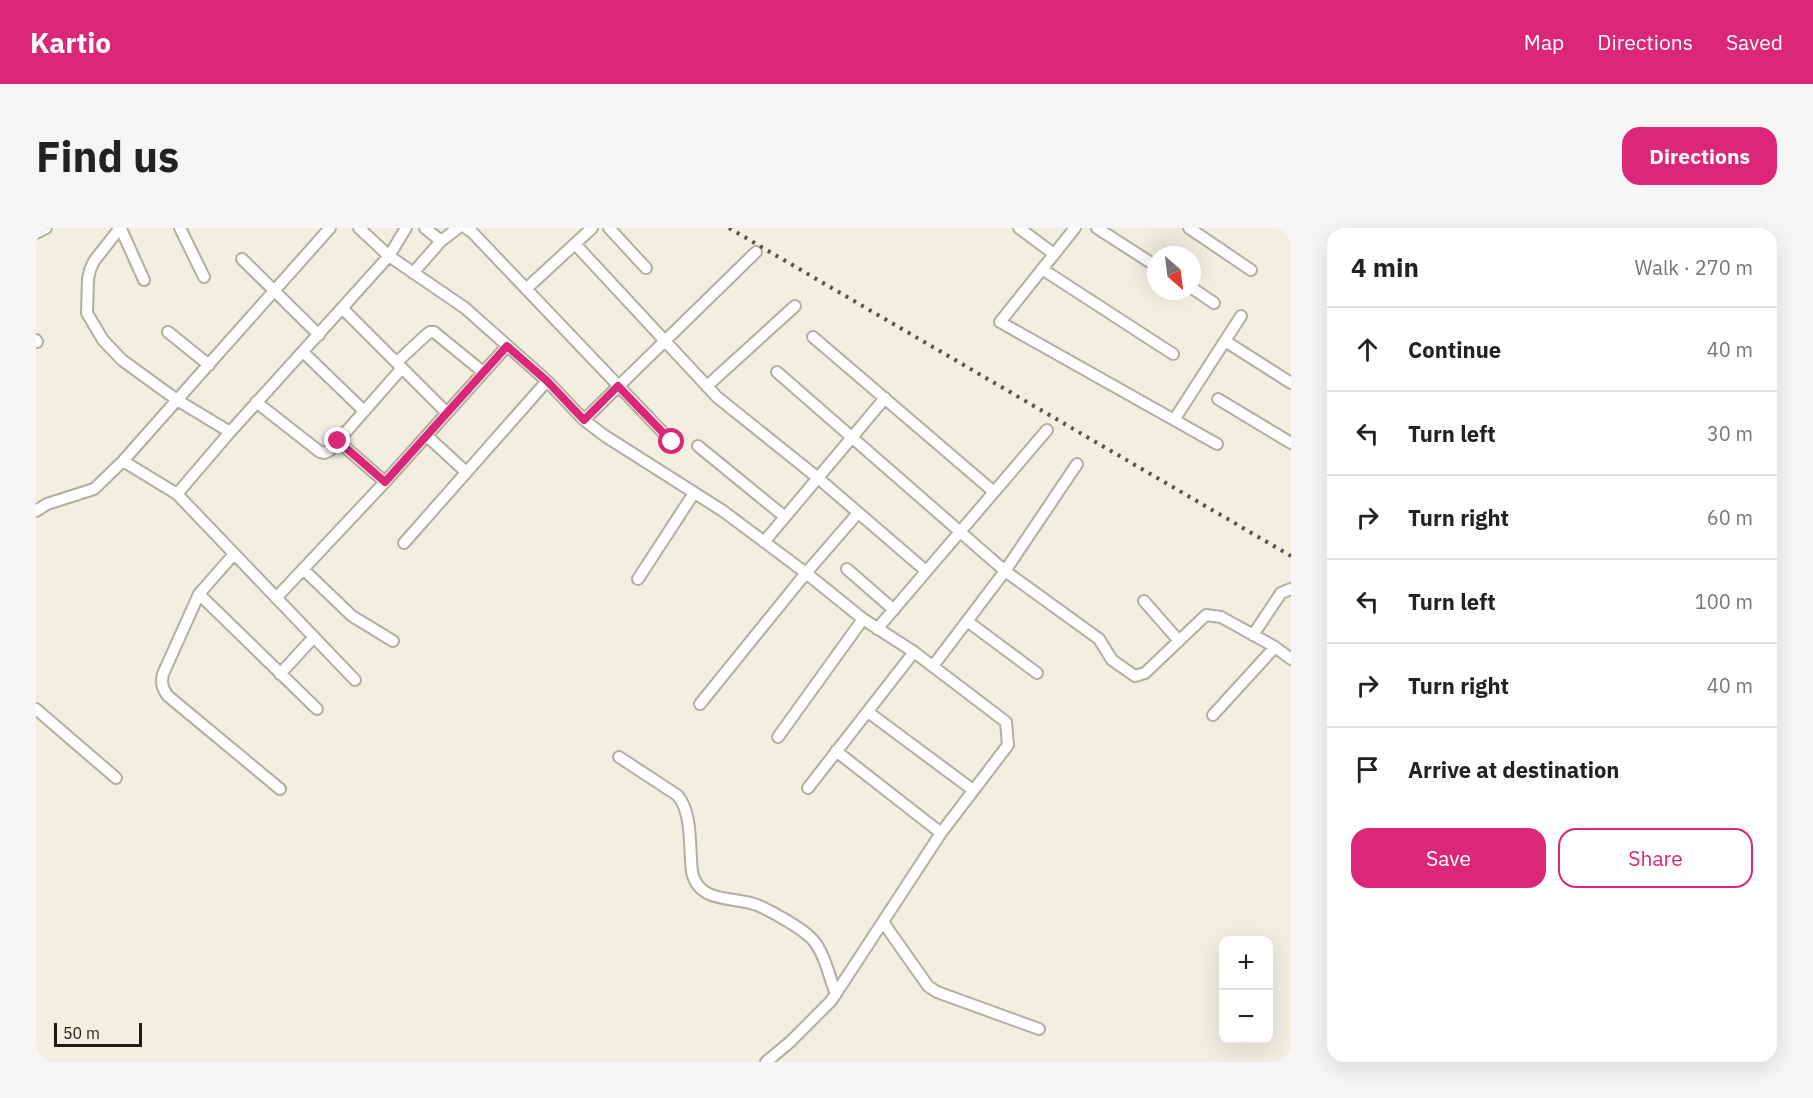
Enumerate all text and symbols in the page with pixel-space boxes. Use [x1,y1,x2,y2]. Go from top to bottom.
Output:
text: Kartio [30,24,111,61]
text: Map [1524,28,1564,56]
text: Directions [1597,28,1693,56]
text: Saved [1726,28,1783,56]
button: Directions [1622,127,1777,185]
text: Find us [36,129,179,184]
north arrow [1147,246,1201,300]
text: 4 min [1351,250,1419,284]
text: Walk · 270 m [1635,254,1753,281]
icon: ahead [1351,333,1384,366]
text: Continue [1408,335,1501,364]
text: 40 m [1707,336,1753,363]
icon: left [1351,417,1384,450]
text: Turn left [1408,419,1496,448]
text: 30 m [1707,420,1753,447]
route end [324,427,350,453]
route start [658,428,684,454]
icon: right [1351,501,1384,534]
text: Turn right [1408,503,1509,532]
text: 60 m [1707,504,1753,531]
icon: left [1351,585,1384,618]
text: Turn left [1408,587,1496,616]
text: 100 m [1695,588,1753,615]
icon: right [1351,669,1384,702]
text: Turn right [1408,671,1509,700]
text: 40 m [1707,672,1753,699]
icon: arrive [1351,753,1384,786]
text: Arrive at destination [1408,755,1619,784]
button: Save [1351,828,1546,888]
button: Share [1558,828,1753,888]
map controls [1219,936,1273,1044]
button: + [1219,936,1273,990]
button: − [1219,990,1273,1044]
scale bar [54,1020,142,1048]
text: 50 m [63,1023,100,1043]

